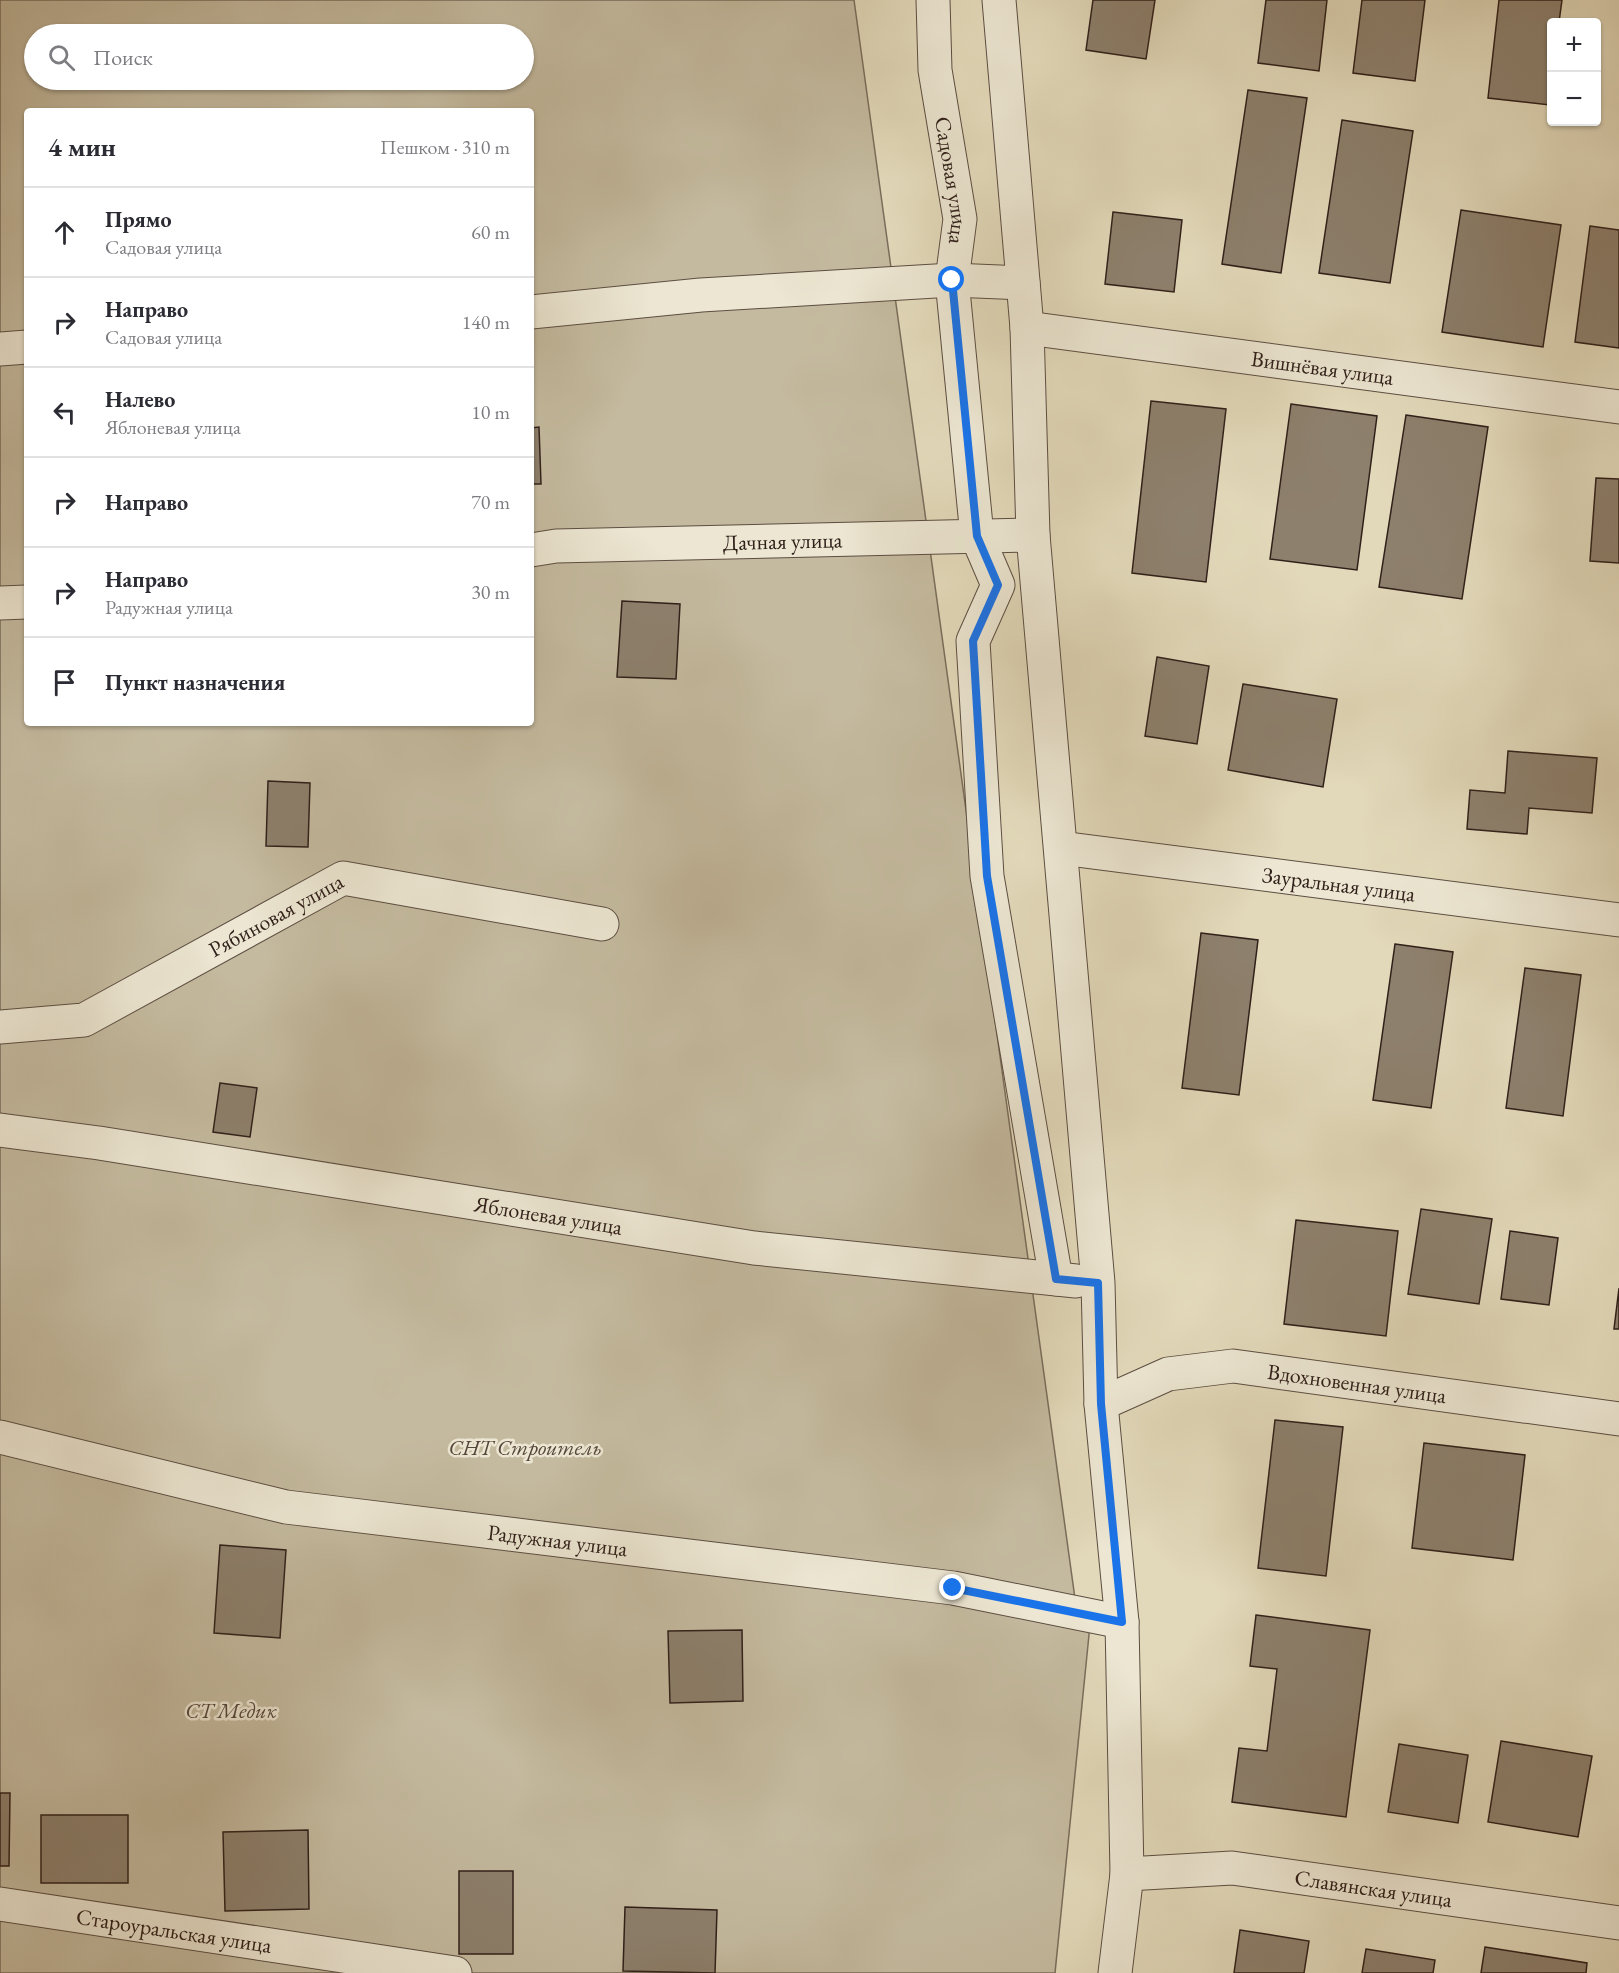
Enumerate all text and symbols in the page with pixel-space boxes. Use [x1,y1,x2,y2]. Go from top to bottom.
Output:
map controls [1547,18,1601,126]
button: + [1547,18,1601,72]
search box [24,24,534,90]
icon: search [45,41,78,74]
text: Поиск [93,43,153,72]
button: − [1547,72,1601,126]
street label: Садовая улица [929,114,975,246]
text: 4 мин [48,130,116,164]
text: Пешком · 310 m [380,134,510,160]
text: Прямо [105,205,172,234]
icon: ahead [48,216,81,249]
text: 60 m [471,219,510,245]
text: Садовая улица [105,234,222,260]
route start [938,266,964,292]
text: Направо [105,295,188,324]
icon: right [48,306,81,339]
text: 140 m [462,309,510,335]
text: Садовая улица [105,324,222,350]
street label: Вишнёвая улица [1249,344,1396,391]
text: Налево [105,385,175,414]
icon: left [48,396,81,429]
text: 10 m [471,399,510,425]
text: Яблоневая улица [105,414,241,440]
icon: right [48,486,81,519]
text: Направо [105,488,188,517]
text: 70 m [471,489,510,515]
street label: Дачная улица [722,525,843,557]
text: Направо [105,565,188,594]
icon: right [48,576,81,609]
text: 30 m [471,579,510,605]
text: Радужная улица [105,594,233,620]
icon: arrive [48,666,81,699]
text: Пункт назначения [105,668,285,697]
street label: Зауральная улица [1260,860,1417,908]
street label: Рябиновая улица [203,866,349,964]
street label: Яблоневая улица [471,1189,625,1241]
street label: Вдохновенная улица [1266,1356,1448,1410]
park label: СНТ Строитель [449,1433,602,1462]
street label: Радужная улица [486,1517,629,1563]
route end [939,1574,965,1600]
park label: СТ Медик [185,1696,277,1725]
street label: Славянская улица [1293,1863,1454,1914]
street label: Староуральская улица [74,1901,274,1960]

